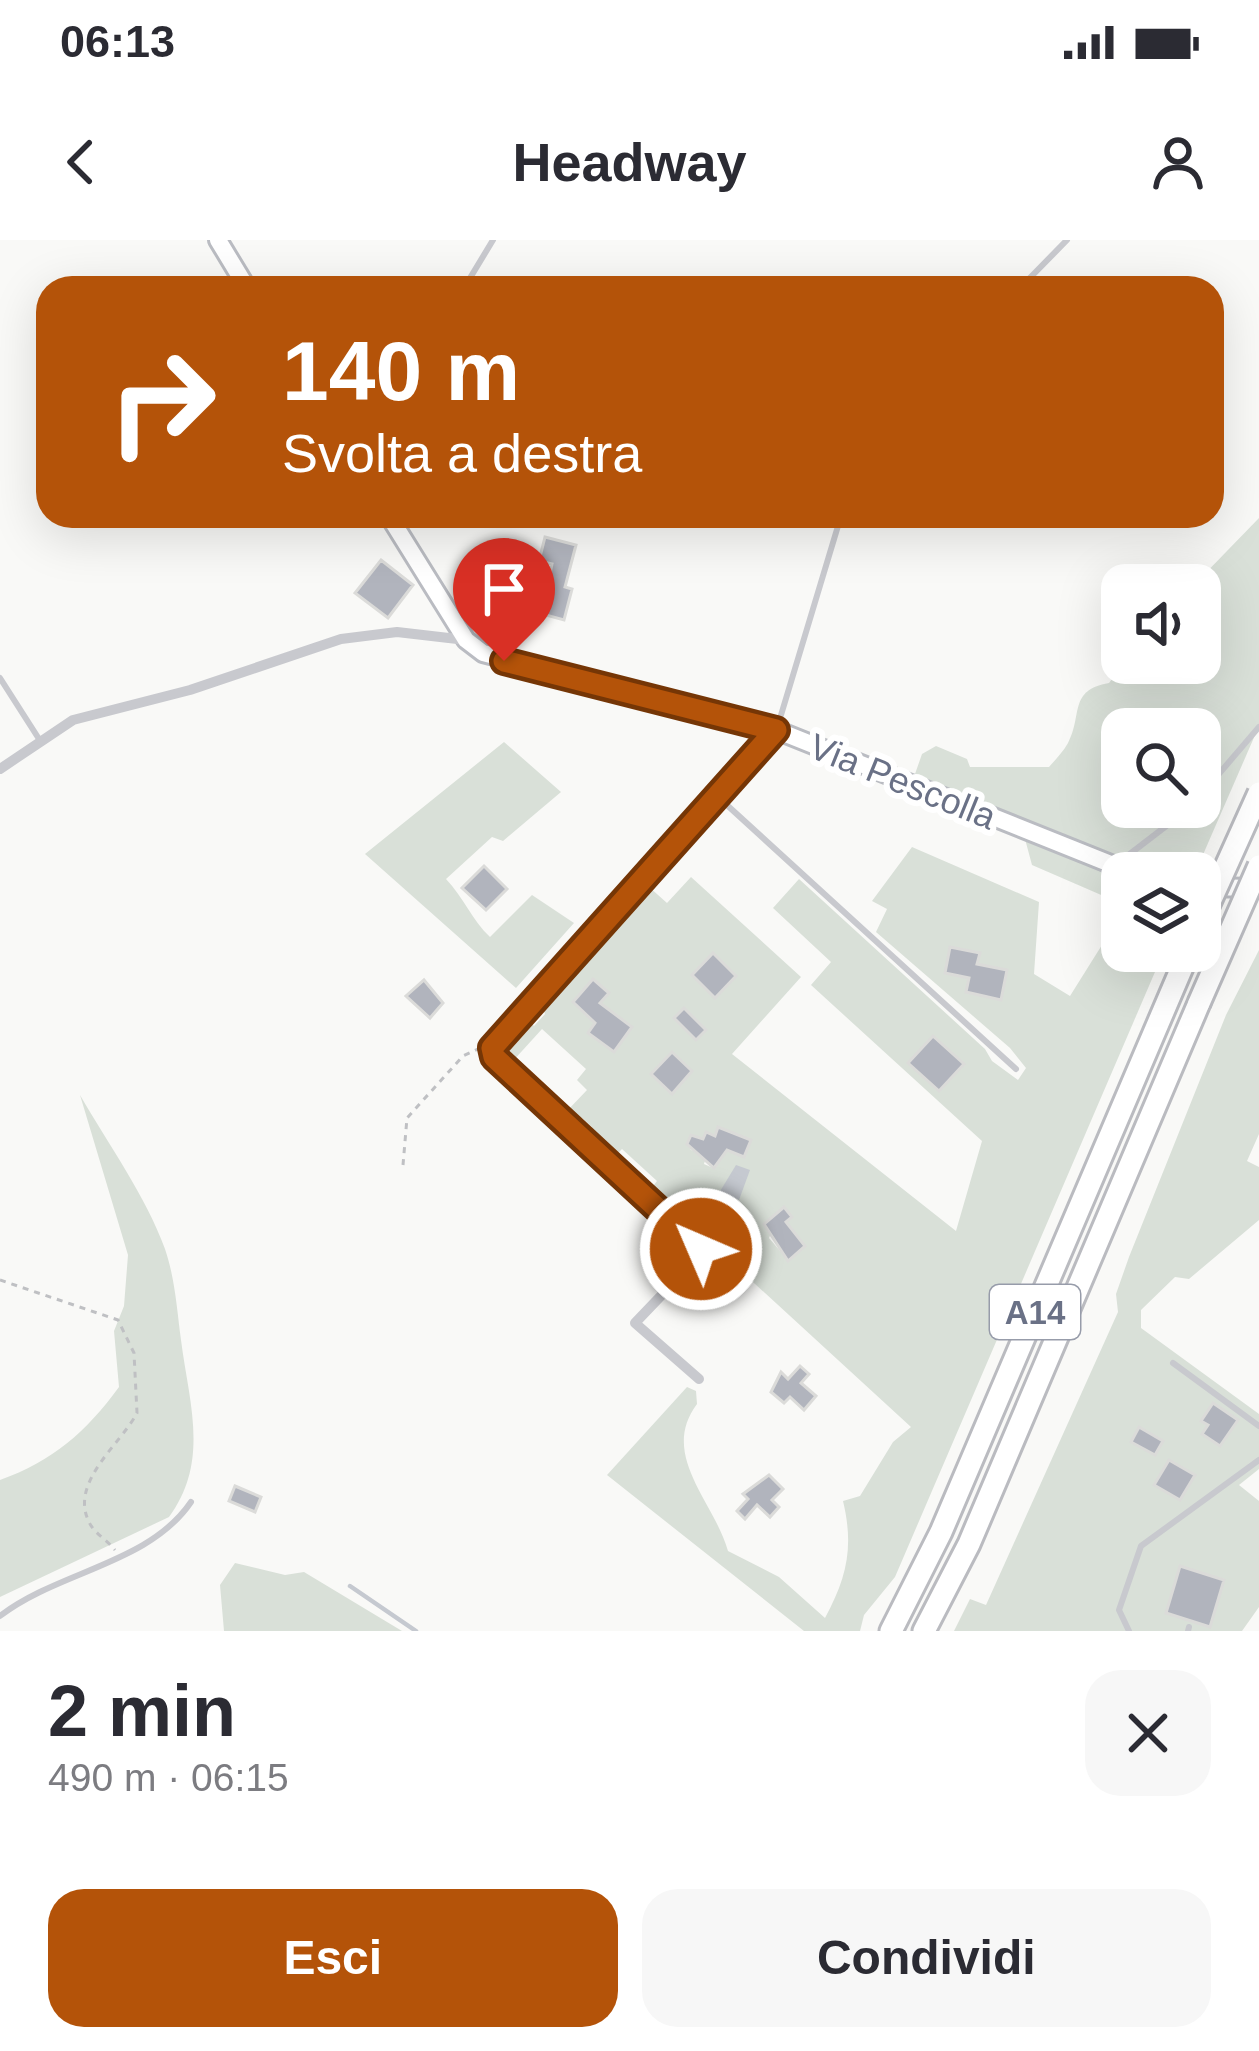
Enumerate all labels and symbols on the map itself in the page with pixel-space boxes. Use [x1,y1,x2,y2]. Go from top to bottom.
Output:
pin [453,538,555,661]
street label: Via Pescolla [804,725,1003,838]
position arrow [638,1186,764,1312]
road number: A14 [990,1285,1080,1339]

